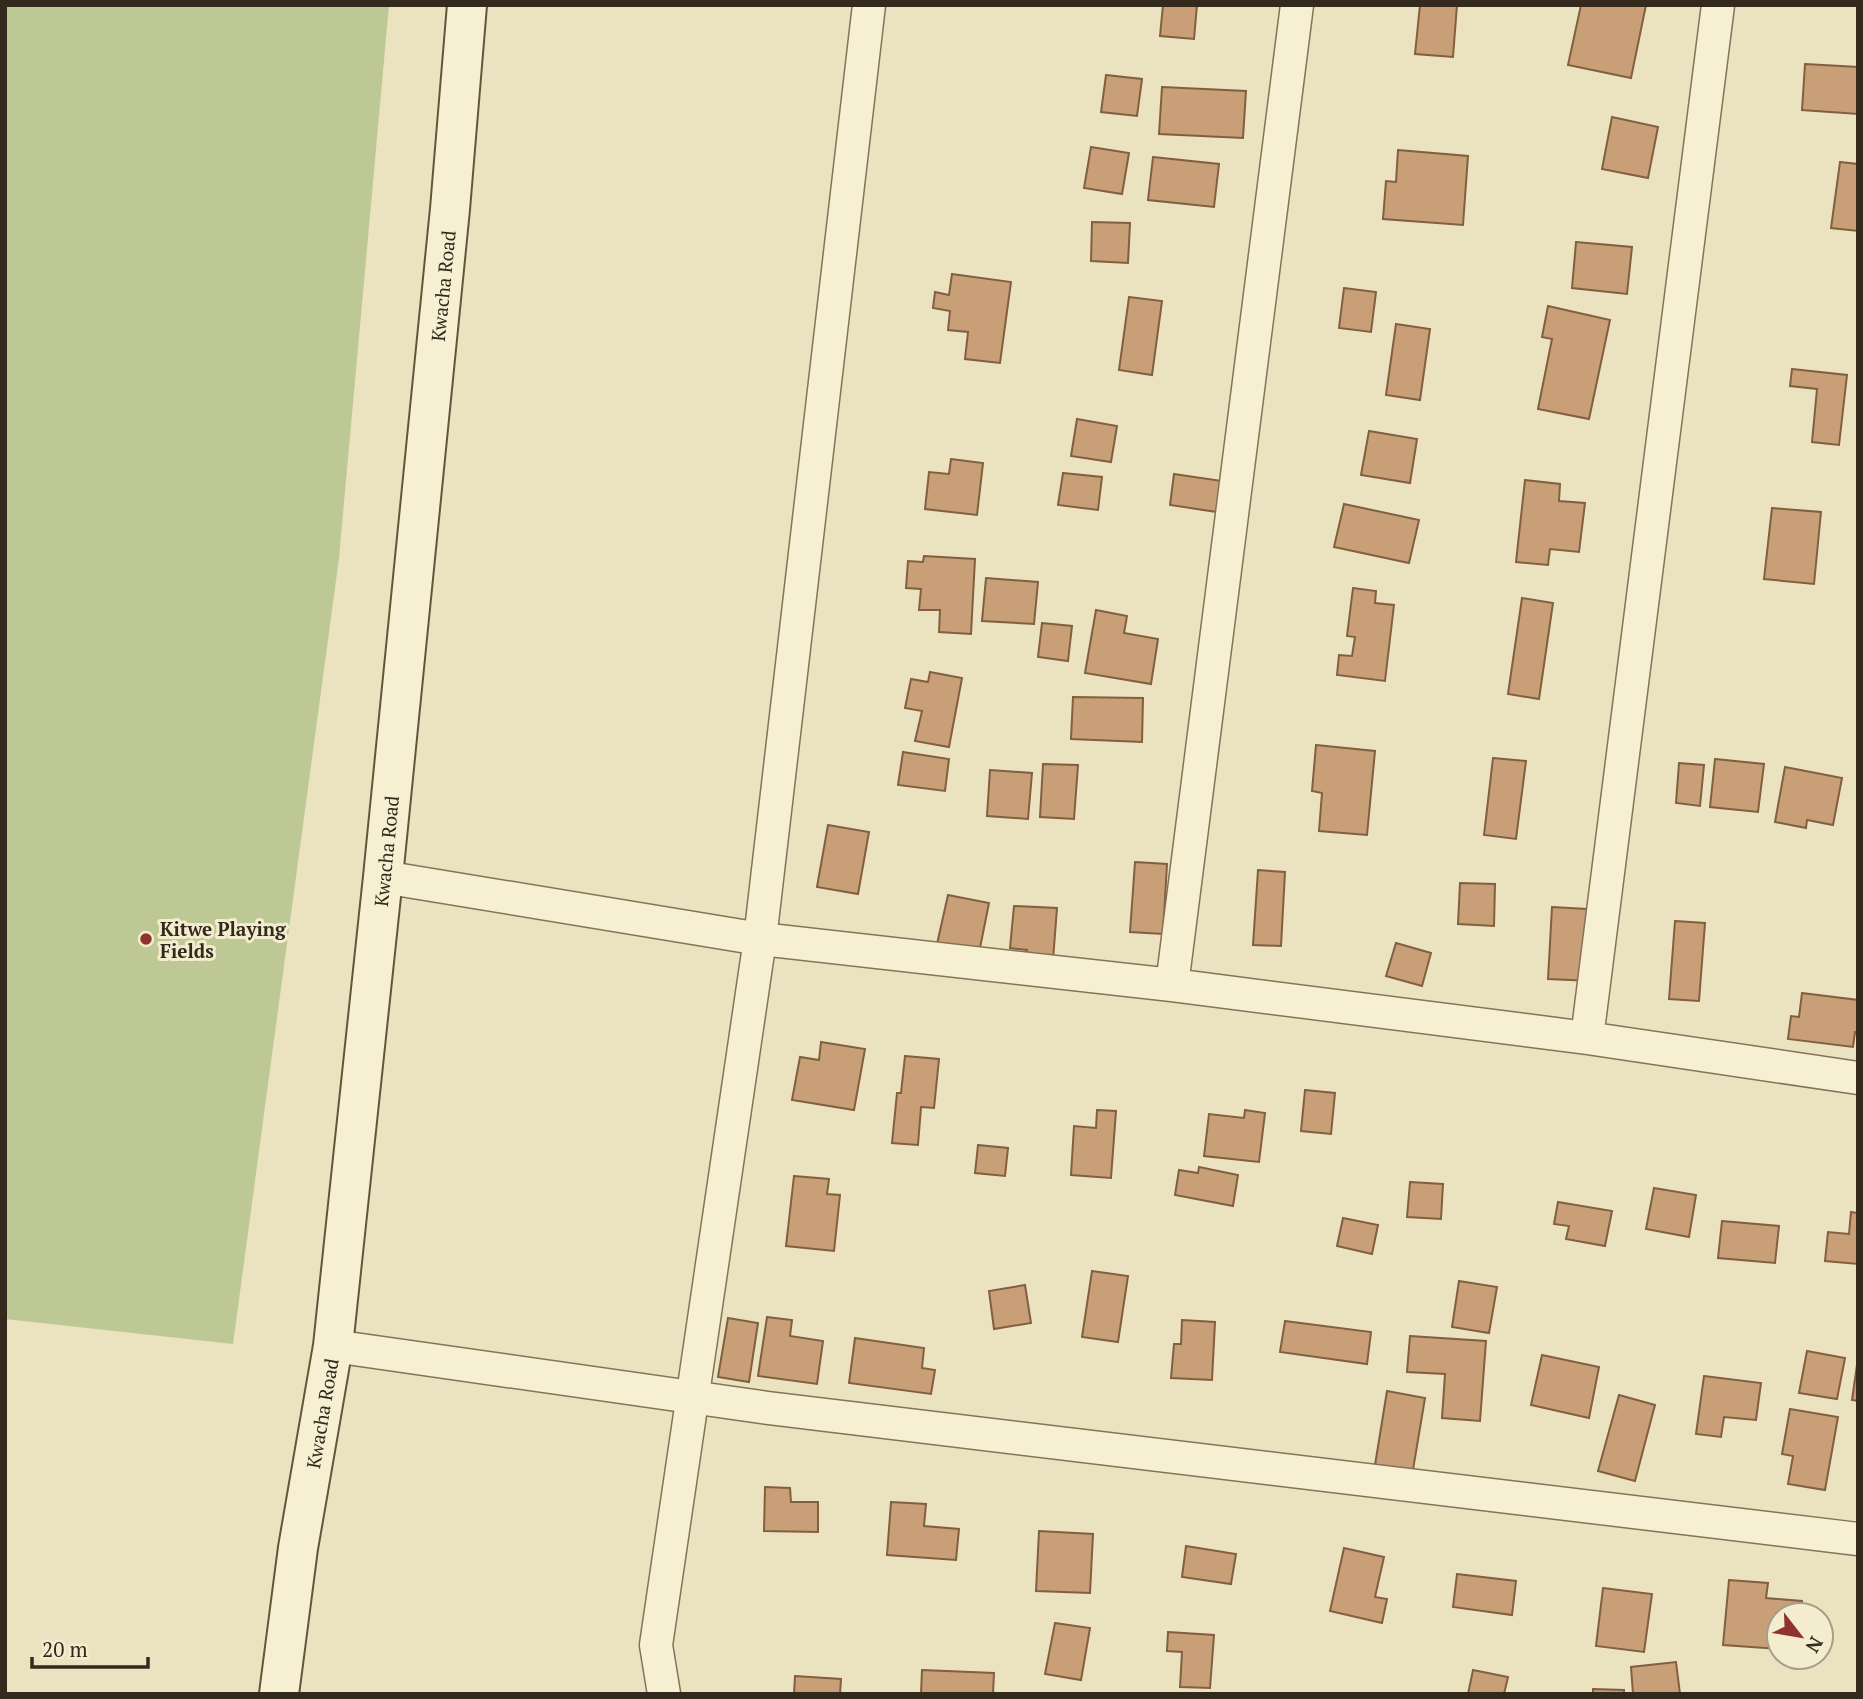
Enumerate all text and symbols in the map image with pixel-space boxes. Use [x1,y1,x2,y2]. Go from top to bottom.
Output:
street label: Kwacha Road [424,229,460,343]
street label: Kwacha Road [367,794,404,908]
place label: Kitwe Playing Fields [160,916,287,963]
marker: Kitwe Playing Fields [138,931,154,947]
street label: Kwacha Road [300,1356,343,1470]
north arrow [1765,1601,1835,1671]
scale bar [32,1626,147,1670]
text: N [1800,1632,1829,1658]
text: 20 m [42,1635,88,1663]

